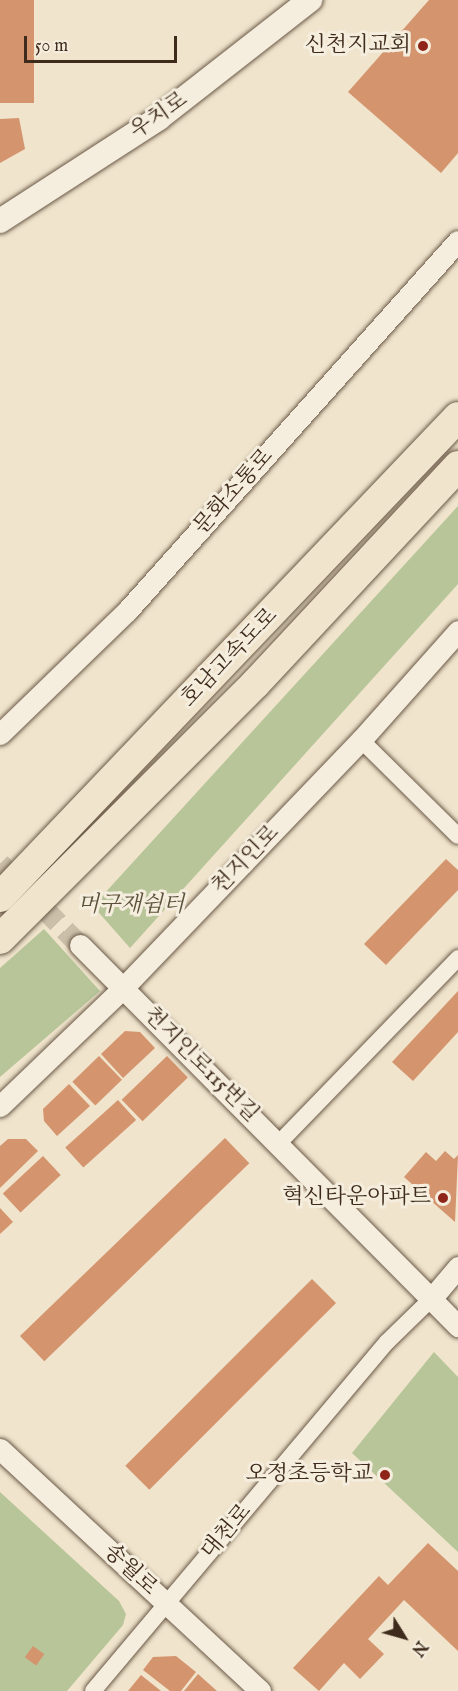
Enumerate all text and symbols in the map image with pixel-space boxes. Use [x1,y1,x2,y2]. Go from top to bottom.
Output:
scale bar [27,24,180,62]
place label: 신천지교회 [305,33,411,59]
text: 50 m [35,35,68,58]
marker: 신천지교회 [416,39,430,53]
street label: 우치로 [125,87,193,145]
street label: 문화소통로 [189,444,279,540]
street label: 호남고속도로 [176,603,284,713]
street label: 천지인로 [207,820,285,900]
park label: 머구재쉼터 [78,893,184,919]
street label: 천지인로115번길 [138,1002,264,1128]
place label: 혁신타운아파트 [282,1185,431,1211]
marker: 혁신타운아파트 [436,1191,450,1205]
place label: 오정초등학교 [245,1462,373,1488]
marker: 오정초등학교 [378,1468,392,1482]
street label: 대천로 [196,1499,258,1565]
street label: 송월로 [98,1539,162,1601]
north arrow [374,1607,434,1667]
text: N [406,1636,431,1659]

